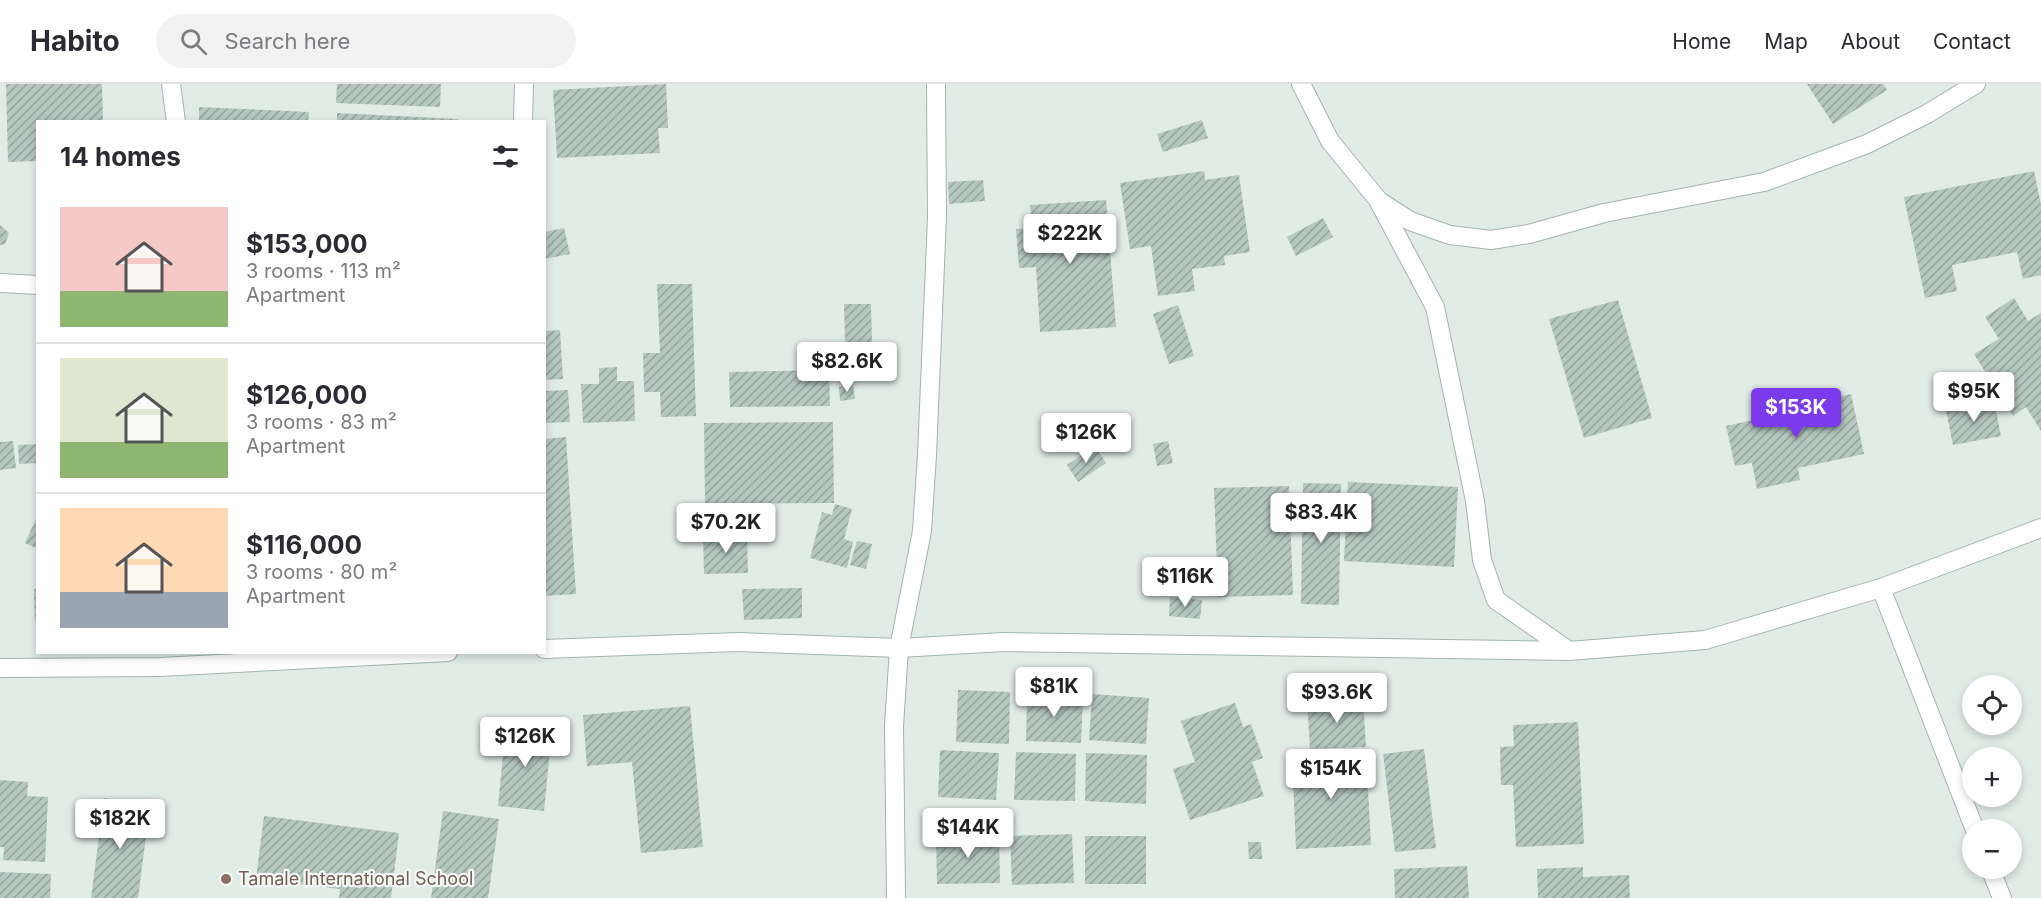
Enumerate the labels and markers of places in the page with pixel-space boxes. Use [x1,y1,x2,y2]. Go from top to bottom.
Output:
pin: $222K [1028,214,1112,265]
pin: $82.6K [798,342,896,393]
pin: $95K [1938,372,2010,423]
pin: $153K [1754,388,1838,439]
pin: $126K [1044,413,1128,464]
pin: $83.4K [1272,493,1370,544]
pin: $70.2K [677,503,775,554]
pin: $116K [1143,557,1227,608]
pin: $81K [1018,667,1090,718]
pin: $93.6K [1288,673,1386,724]
pin: $126K [483,717,567,768]
pin: $154K [1289,749,1373,800]
pin: $182K [78,799,162,850]
pin: $144K [926,808,1010,859]
place label: Tamale International School [238,868,473,889]
marker: Tamale International School [219,872,233,886]

